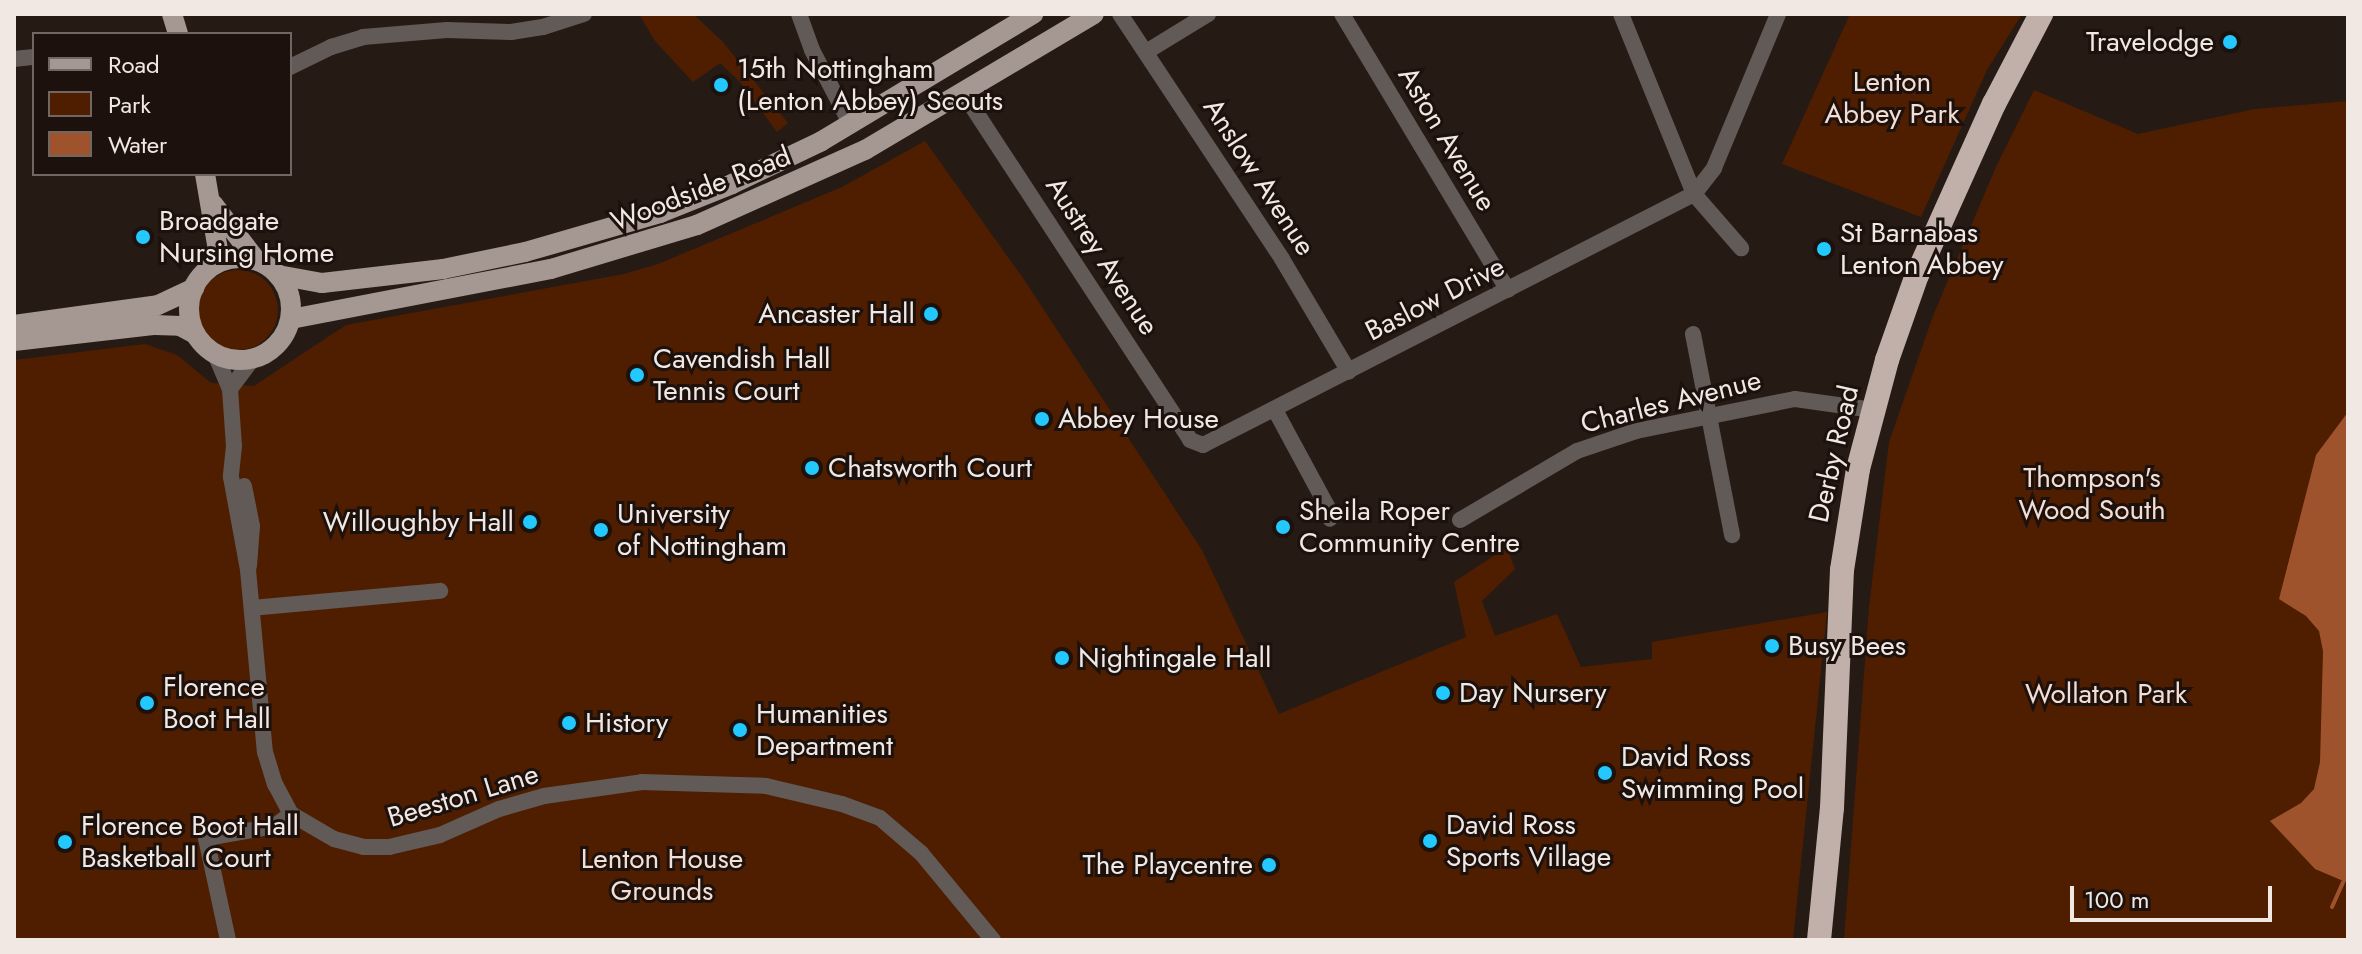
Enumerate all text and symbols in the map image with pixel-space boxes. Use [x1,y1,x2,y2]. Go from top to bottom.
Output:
place label: Travelodge [2086,25,2214,59]
legend [32,32,292,176]
marker: Travelodge [2221,33,2239,51]
text: Road [108,47,160,82]
place label: 15th Nottingham (Lenton Abbey) Scouts [737,52,1003,118]
street label: Aston Avenue [1391,61,1503,217]
park label: Lenton Abbey Park [1824,65,1960,131]
marker: 15th Nottingham (Lenton Abbey) Scouts [712,76,730,94]
text: Park [108,87,151,122]
street label: Anslow Avenue [1196,92,1322,262]
text: Water [108,127,167,162]
street label: Woodside Road [606,139,796,239]
street label: Austrey Avenue [1038,171,1166,341]
place label: Broadgate Nursing Home [159,204,334,270]
place label: St Barnabas Lenton Abbey [1840,216,2004,282]
marker: Broadgate Nursing Home [134,228,152,246]
marker: St Barnabas Lenton Abbey [1815,240,1833,258]
street label: Baslow Drive [1360,250,1510,348]
place label: Ancaster Hall [758,297,915,331]
marker: Ancaster Hall [922,305,940,323]
place label: Cavendish Hall Tennis Court [653,342,831,408]
street label: Charles Avenue [1577,363,1765,441]
marker: Cavendish Hall Tennis Court [628,366,646,384]
street label: Derby Road [1802,382,1866,526]
place label: Abbey House [1058,402,1219,436]
marker: Abbey House [1033,410,1051,428]
place label: Chatsworth Court [828,451,1032,485]
marker: Chatsworth Court [803,459,821,477]
park label: Thompson's Wood South [2018,461,2166,527]
place label: Sheila Roper Community Centre [1299,494,1520,560]
place label: University of Nottingham [617,497,787,563]
place label: Willoughby Hall [323,505,514,539]
marker: Willoughby Hall [521,513,539,531]
marker: Sheila Roper Community Centre [1274,518,1292,536]
marker: University of Nottingham [592,521,610,539]
place label: Busy Bees [1788,629,1906,663]
marker: Busy Bees [1763,637,1781,655]
place label: Nightingale Hall [1078,641,1271,675]
marker: Nightingale Hall [1053,649,1071,667]
place label: Florence Boot Hall [163,670,271,736]
place label: Day Nursery [1459,676,1607,710]
park label: Wollaton Park [2025,677,2187,711]
marker: Day Nursery [1434,684,1452,702]
marker: Florence Boot Hall [138,694,156,712]
place label: Humanities Department [756,697,893,763]
place label: History [585,706,668,740]
marker: History [560,714,578,732]
marker: Humanities Department [731,721,749,739]
place label: David Ross Swimming Pool [1621,740,1804,806]
street label: Beeston Lane [383,757,543,835]
marker: David Ross Swimming Pool [1596,764,1614,782]
place label: David Ross Sports Village [1446,808,1611,874]
place label: Florence Boot Hall Basketball Court [81,809,299,875]
marker: David Ross Sports Village [1421,832,1439,850]
marker: Florence Boot Hall Basketball Court [56,833,74,851]
park label: Lenton House Grounds [581,842,743,908]
place label: The Playcentre [1083,848,1253,882]
marker: The Playcentre [1260,856,1278,874]
scale bar [2074,870,2276,920]
text: 100 m [2084,882,2150,917]

